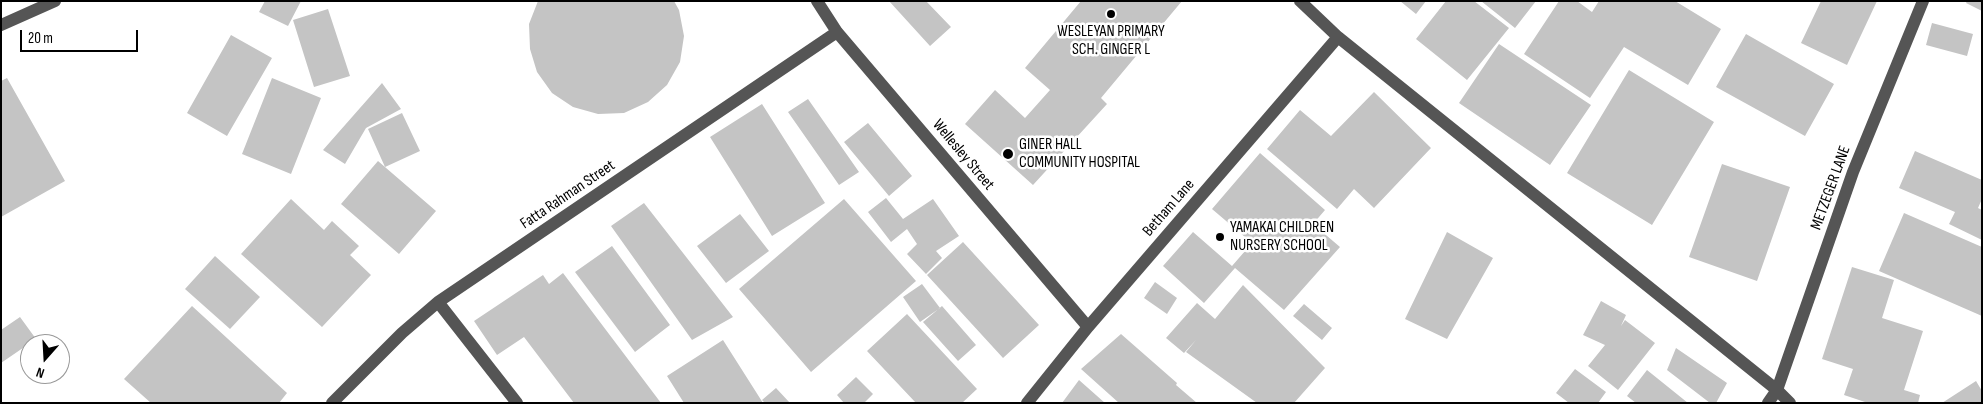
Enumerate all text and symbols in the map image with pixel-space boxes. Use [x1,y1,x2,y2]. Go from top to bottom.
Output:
marker: WESLEYAN PRIMARY SCH. GINGER L [1105,8,1117,20]
scale bar [22,20,140,52]
place label: WESLEYAN PRIMARY SCH. GINGER L [1057,22,1165,60]
text: 20 m [28,29,53,48]
street label: Wellesley Street [928,116,998,194]
place label: GINER HALL COMMUNITY HOSPITAL [1019,135,1140,173]
street label: METZEGER LANE [1807,143,1855,233]
marker: GINER HALL COMMUNITY HOSPITAL [1001,147,1015,161]
street label: Fatta Rahman Street [517,156,619,234]
street label: Betham Lane [1139,175,1199,241]
place label: YAMAKAI CHILDREN NURSERY SCHOOL [1230,218,1334,256]
marker: YAMAKAI CHILDREN NURSERY SCHOOL [1214,231,1226,243]
north arrow [20,334,70,384]
text: N [34,363,47,382]

